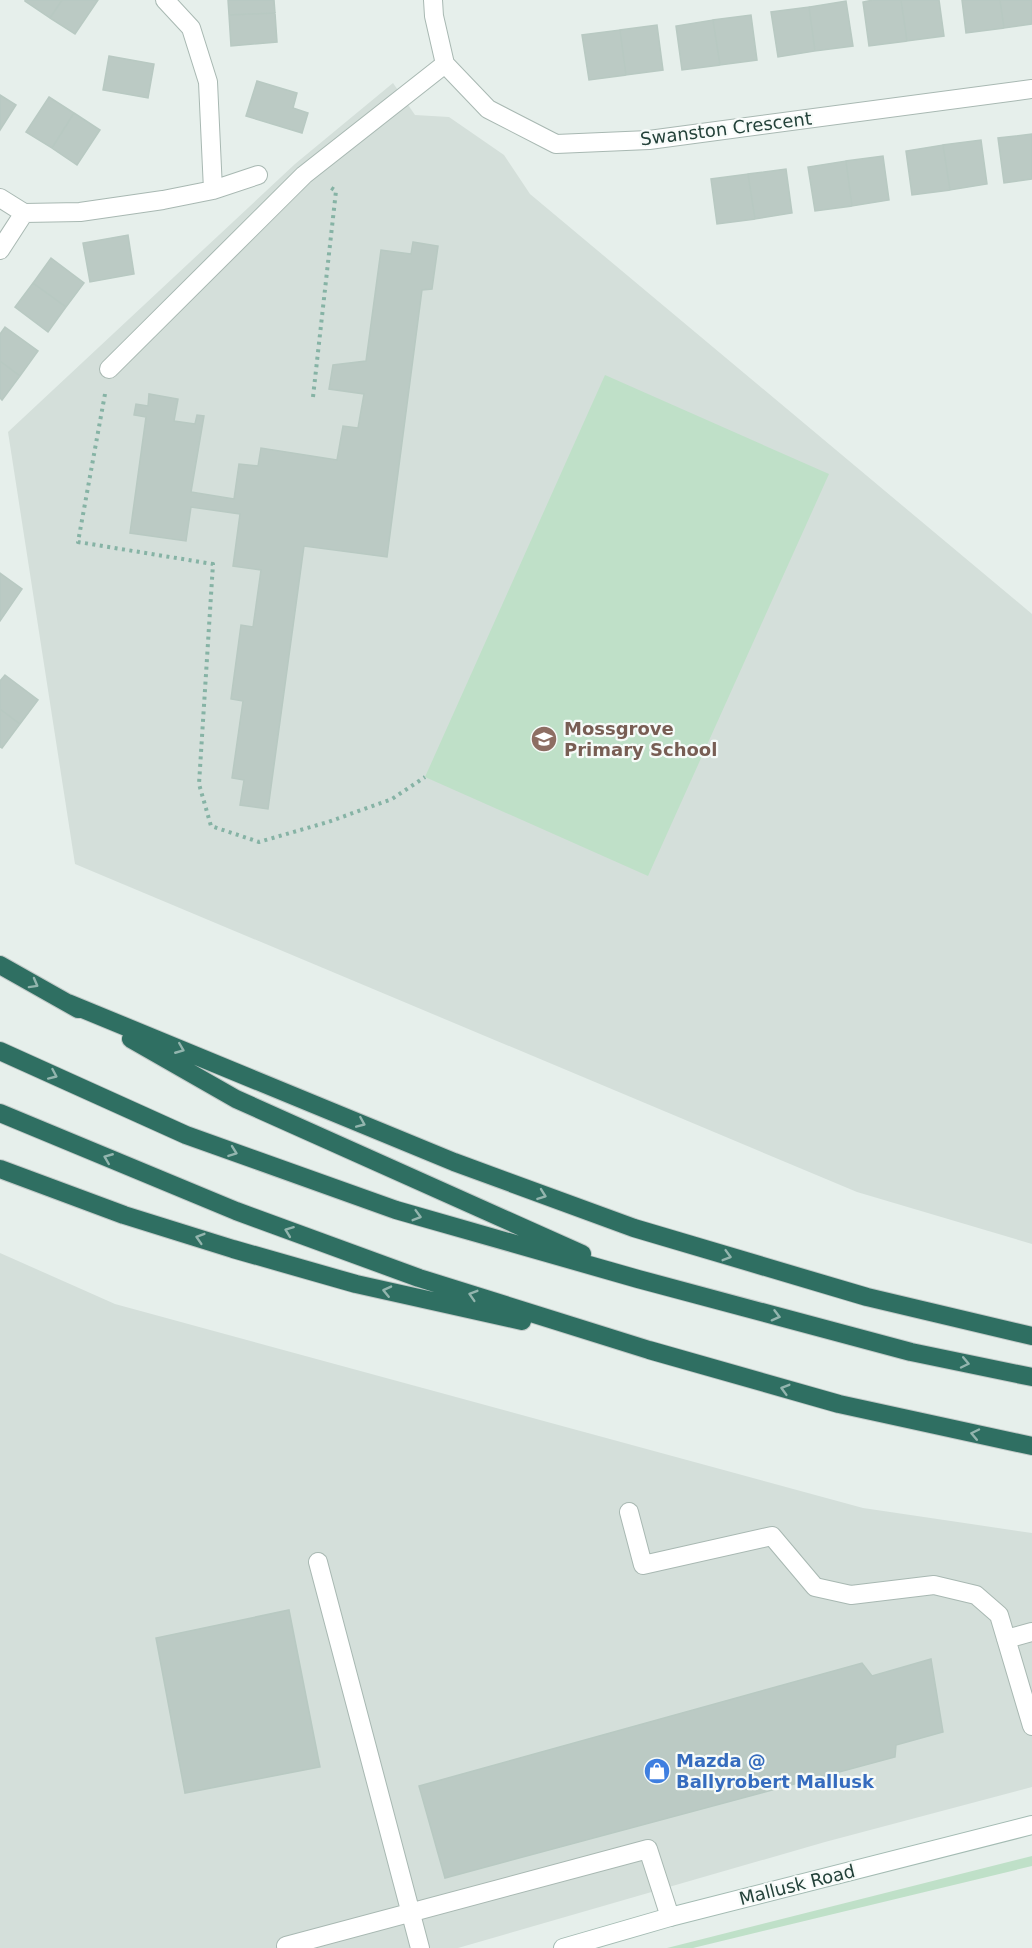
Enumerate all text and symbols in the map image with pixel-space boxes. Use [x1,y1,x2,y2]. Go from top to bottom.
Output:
street label: Swanston Crescent [639,108,813,149]
place label: Mossgrove Primary School [564,718,717,760]
school or university icon: Mossgrove Primary School [529,724,559,754]
one-way arrow [28,977,38,988]
one-way arrow [174,1042,185,1054]
one-way arrow [47,1068,58,1080]
one-way arrow [354,1116,365,1128]
one-way arrow [226,1145,237,1157]
one-way arrow [103,1153,114,1165]
one-way arrow [536,1187,547,1200]
one-way arrow [411,1209,421,1222]
one-way arrow [284,1225,295,1238]
one-way arrow [195,1233,206,1245]
one-way arrow [721,1249,732,1261]
one-way arrow [382,1285,392,1298]
one-way arrow [468,1290,479,1302]
one-way arrow [770,1309,781,1321]
one-way arrow [960,1356,970,1369]
one-way arrow [780,1384,791,1396]
one-way arrow [970,1428,980,1441]
place label: Mazda @ Ballyrobert Mallusk [676,1750,875,1792]
shop icon: Mazda @ Ballyrobert Mallusk [642,1756,672,1786]
street label: Mallusk Road [737,1860,857,1909]

